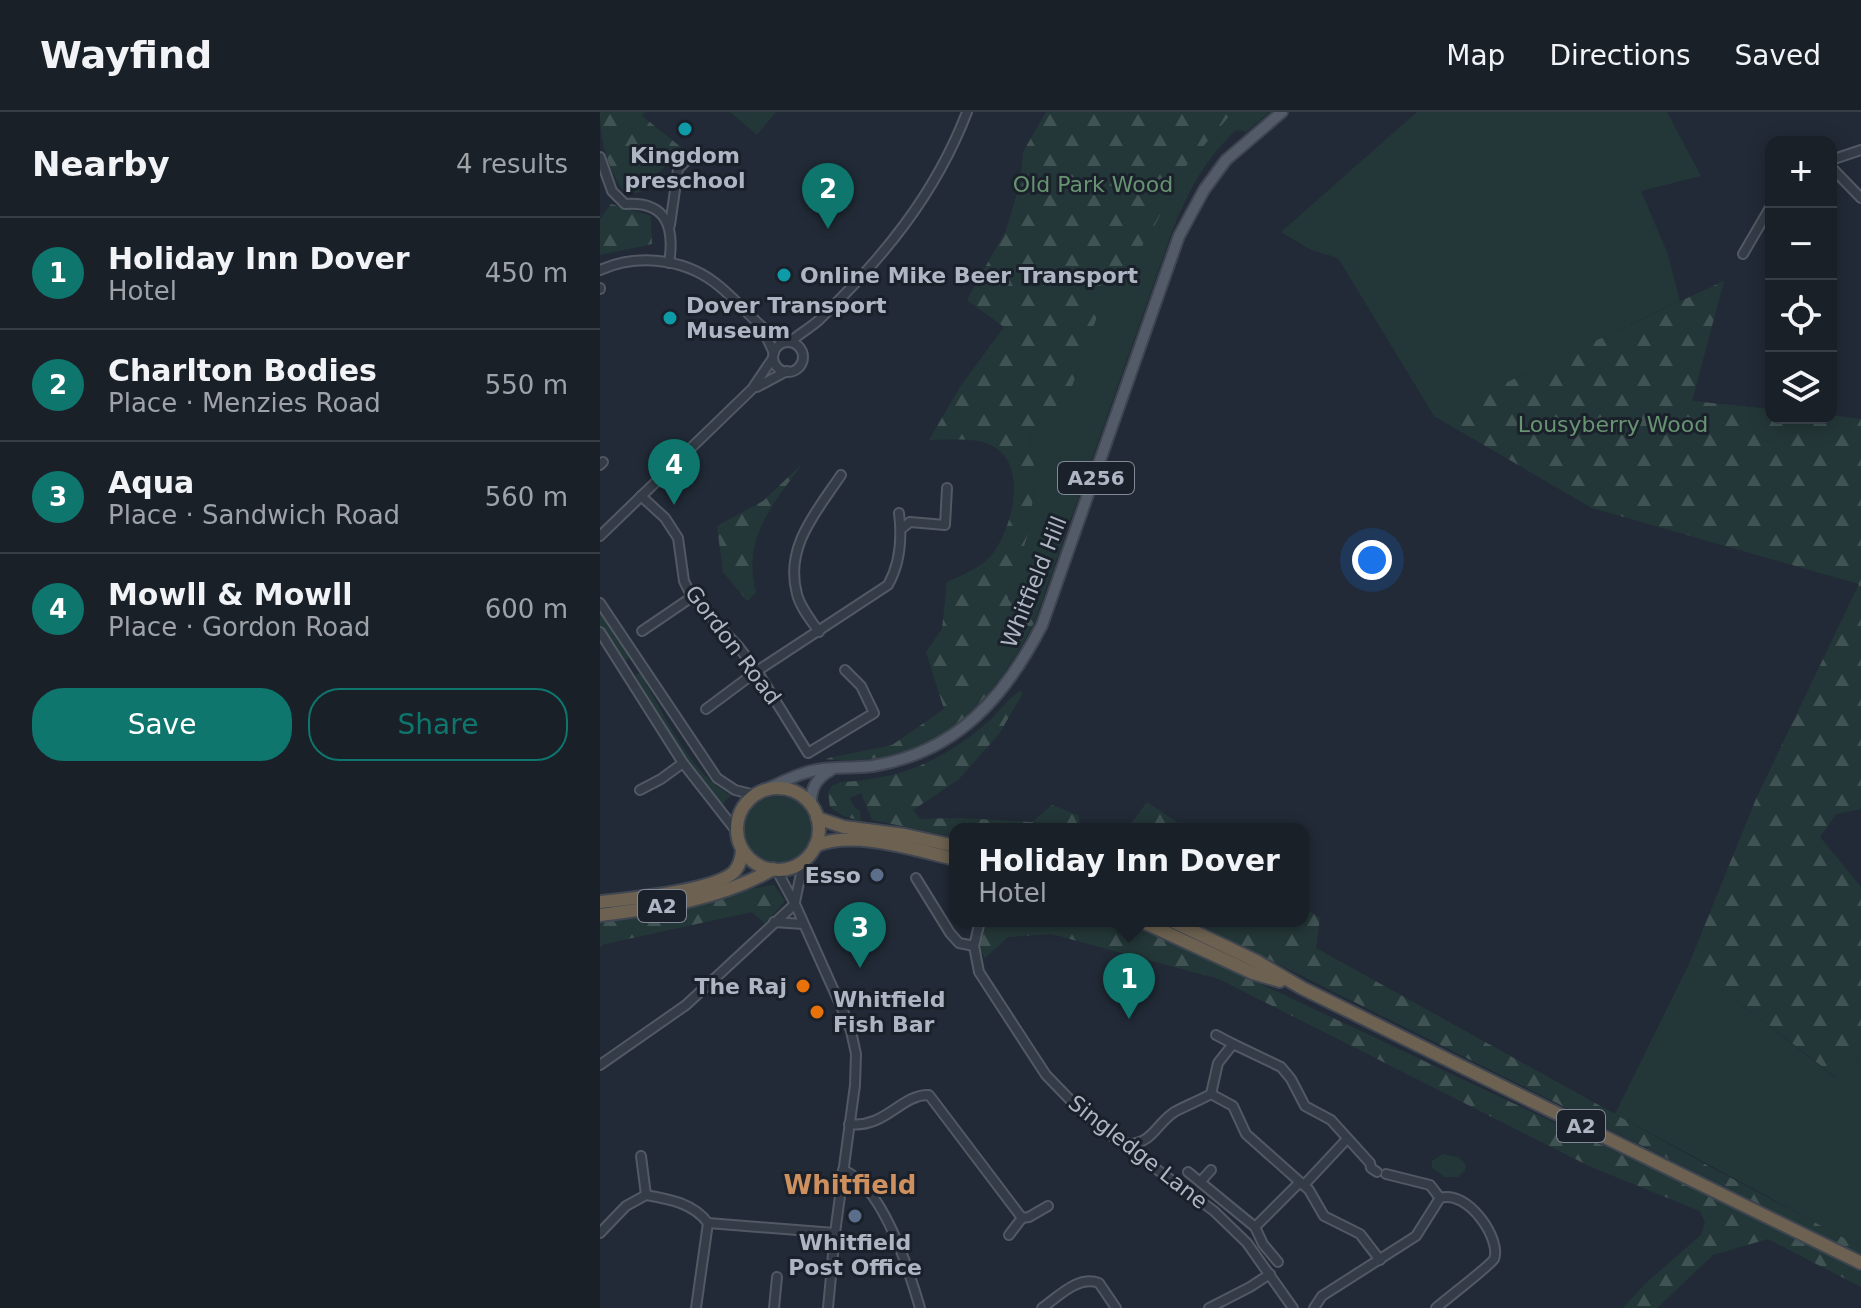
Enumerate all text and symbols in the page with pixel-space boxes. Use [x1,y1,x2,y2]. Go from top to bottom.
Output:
text: Wayfind [40,33,212,77]
text: Map [1446,39,1505,72]
text: Directions [1549,39,1690,72]
text: Saved [1734,39,1821,72]
marker: Kingdom preschool [676,120,694,138]
map controls [1765,136,1837,424]
button: + [1765,136,1837,208]
place label: Kingdom preschool [624,143,746,193]
text: Nearby [32,144,170,184]
text: 4 results [456,149,568,179]
pin: 2 [802,163,854,229]
park label: Old Park Wood [1013,172,1173,197]
button: − [1765,208,1837,280]
text: Holiday Inn Dover [108,241,410,276]
text: 1 [49,258,67,288]
text: 450 m [485,258,568,288]
place label: Online Mike Beer Transport [800,263,1139,288]
marker: Online Mike Beer Transport [775,266,793,284]
text: Hotel [108,276,177,306]
button: locate [1765,280,1837,352]
place label: Dover Transport Museum [686,293,887,343]
marker: Dover Transport Museum [661,309,679,327]
button: layers [1765,352,1837,424]
text: Charlton Bodies [108,353,377,388]
text: 2 [49,370,67,400]
text: 550 m [485,370,568,400]
text: Place · Menzies Road [108,388,381,418]
park label: Lousyberry Wood [1518,412,1708,437]
pin: 4 [648,439,700,505]
road number: A256 [1058,462,1134,494]
text: Aqua [108,465,194,500]
text: 3 [49,482,67,512]
text: 560 m [485,482,568,512]
text: Place · Sandwich Road [108,500,400,530]
street label: Whitfield Hill [996,513,1072,651]
your location [1352,540,1392,580]
text: Mowll & Mowll [108,577,353,612]
street label: Gordon Road [680,580,786,710]
text: 4 [49,594,67,624]
text: 600 m [485,594,568,624]
text: Place · Gordon Road [108,612,371,642]
button: Save [32,688,292,761]
button: Share [308,688,568,761]
popup [949,823,1309,927]
text: Holiday Inn Dover [978,843,1280,878]
place label: Esso [805,863,861,888]
marker: Esso [868,866,886,884]
text: Hotel [978,878,1047,908]
road number: A2 [638,890,686,922]
pin: 3 [834,902,886,968]
pin: 1 [1103,953,1155,1019]
place label: The Raj [694,974,787,999]
marker: The Raj [794,977,812,995]
place label: Whitfield Fish Bar [833,987,946,1037]
marker: Whitfield Fish Bar [808,1003,826,1021]
street label: Singledge Lane [1064,1090,1212,1214]
road number: A2 [1557,1110,1605,1142]
district label: Whitfield [784,1170,916,1200]
marker: Whitfield Post Office [846,1207,864,1225]
place label: Whitfield Post Office [788,1230,922,1280]

